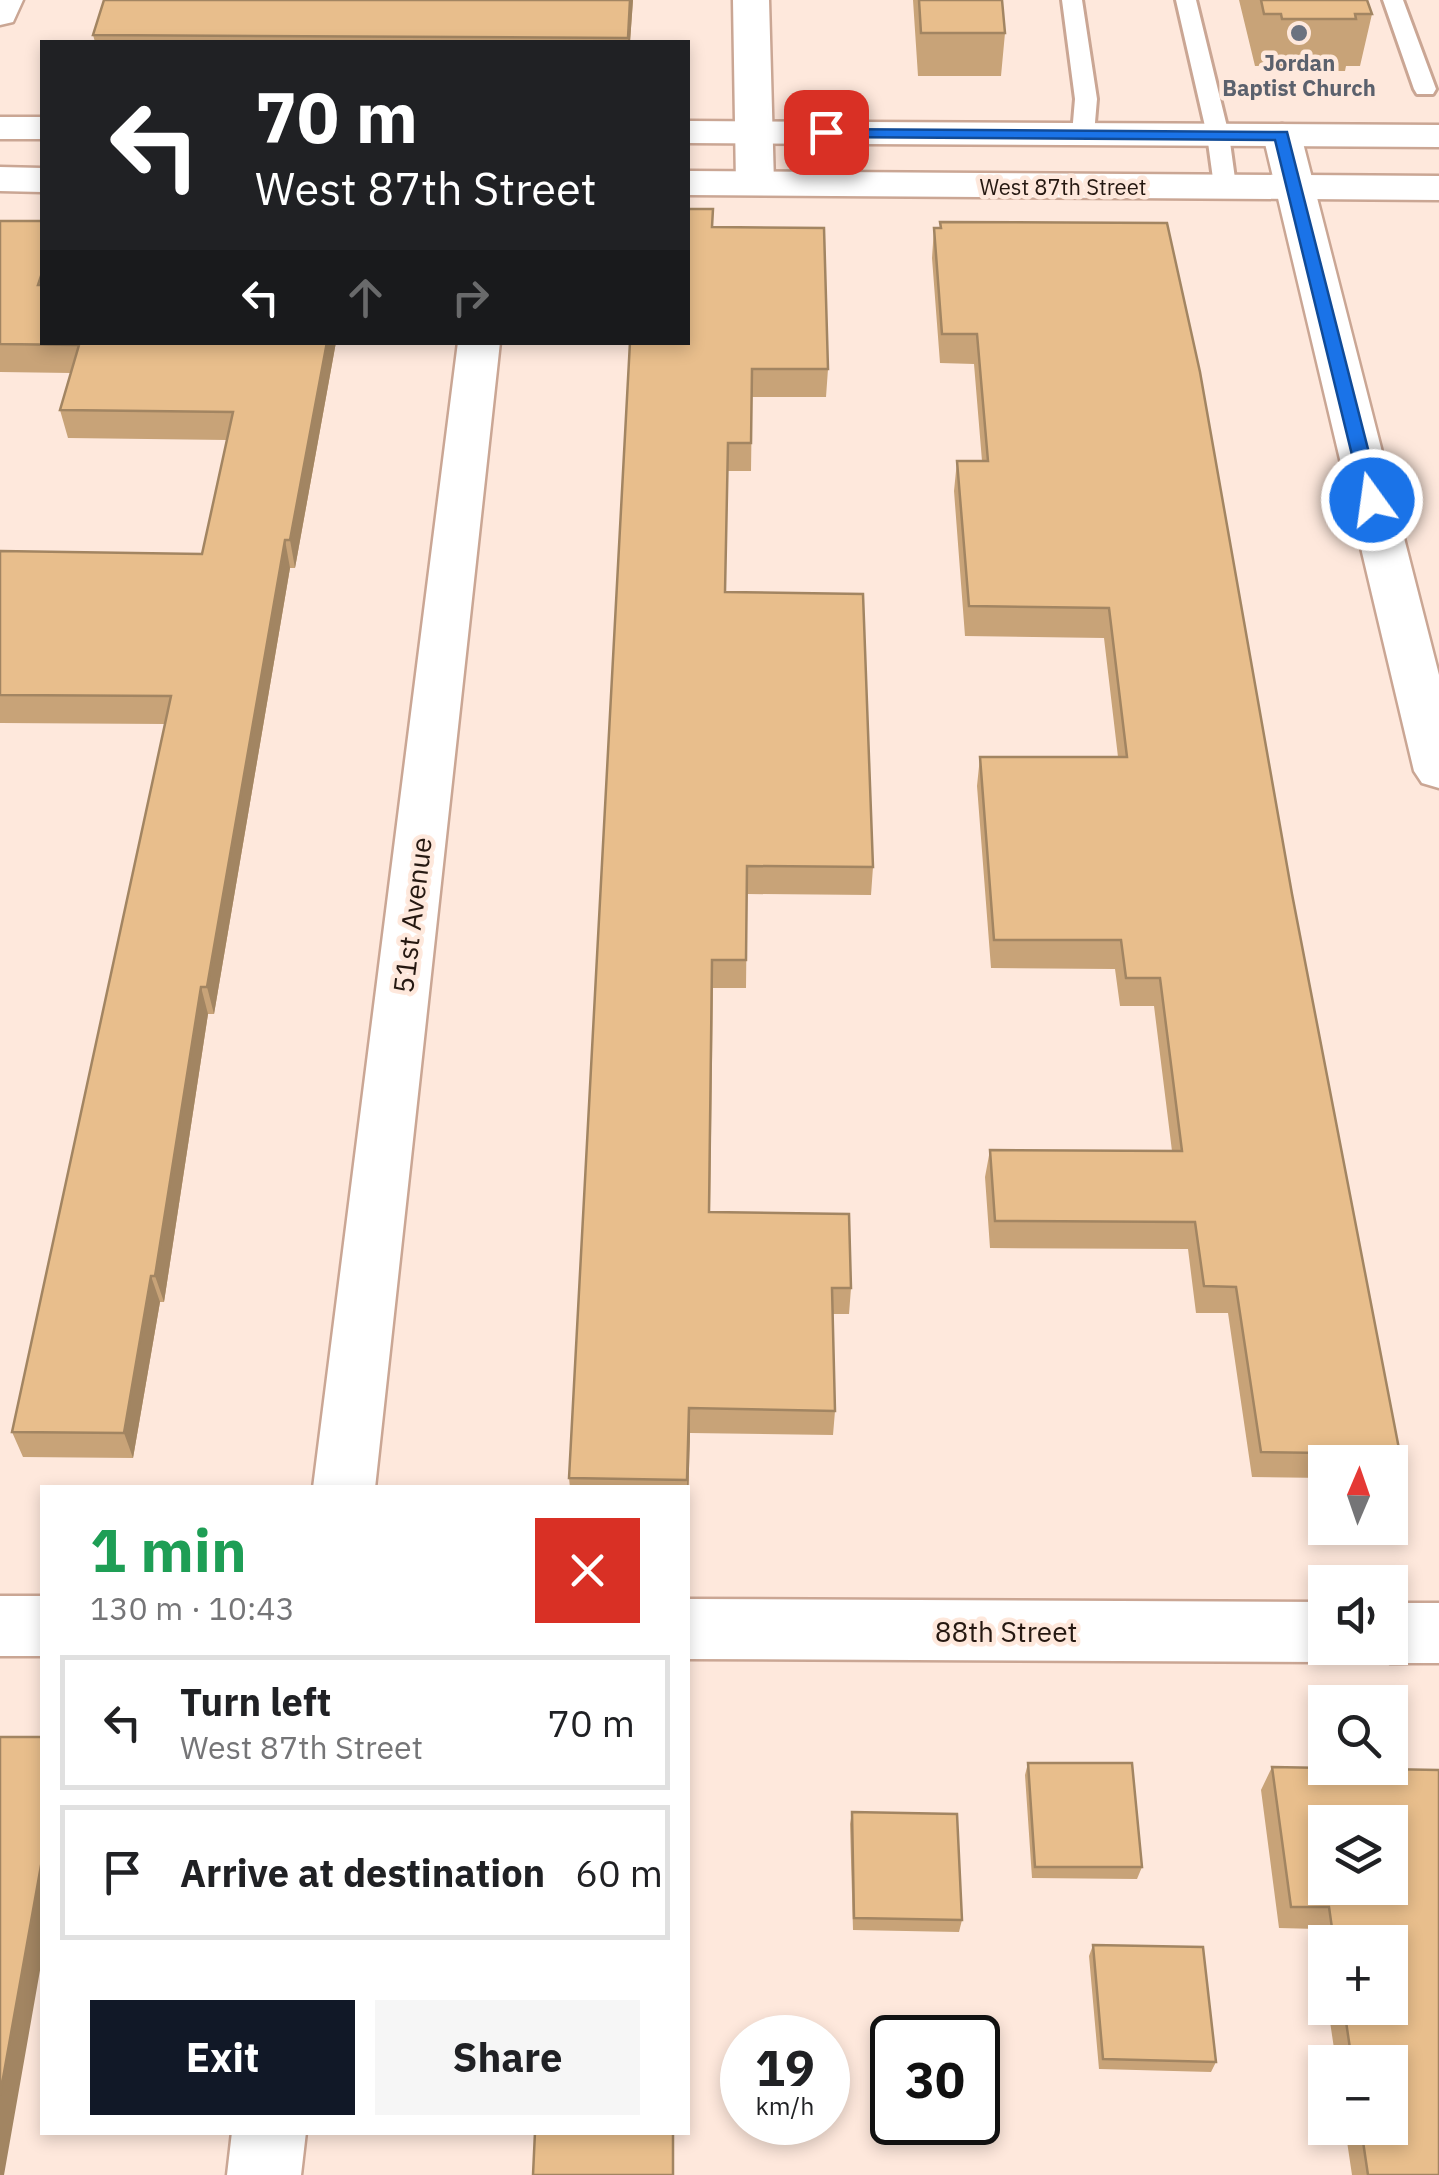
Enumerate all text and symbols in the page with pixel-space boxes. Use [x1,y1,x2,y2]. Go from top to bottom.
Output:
marker: Jordan Baptist Church [1288,22,1310,44]
place label: Jordan Baptist Church [1222,48,1376,102]
text: 70 m [255,71,418,162]
icon: left [90,80,220,210]
pin [784,90,869,175]
icon: arrive [799,105,854,160]
text: West 87th Street [255,159,597,217]
street label: West 87th Street [980,172,1146,201]
icon: left [233,270,288,325]
icon: ahead [338,270,393,325]
icon: right [443,270,498,325]
position arrow [1320,448,1424,552]
street label: 51st Avenue [384,835,440,995]
north arrow [1308,1445,1408,1545]
map controls [1308,1445,1408,2145]
text: 1 min [90,1510,247,1589]
button: close [535,1518,640,1623]
button: sound [1308,1565,1408,1665]
text: 130 m · 10:43 [90,1587,295,1629]
street label: 88th Street [935,1613,1077,1650]
text: Turn left [180,1677,331,1726]
button: search [1308,1685,1408,1785]
icon: left [95,1695,150,1750]
text: 70 m [547,1698,635,1747]
text: West 87th Street [180,1726,423,1768]
button: layers [1308,1805,1408,1905]
icon: arrive [95,1845,150,1900]
text: Arrive at destination [180,1848,545,1897]
text: 60 m [575,1848,663,1897]
button: + [1308,1925,1408,2025]
button: Exit [90,2000,355,2115]
button: Share [375,2000,640,2115]
speed limit sign: 30 [870,2015,1000,2145]
text: 19 [755,2035,815,2100]
button: − [1308,2045,1408,2145]
text: km/h [756,2089,814,2122]

